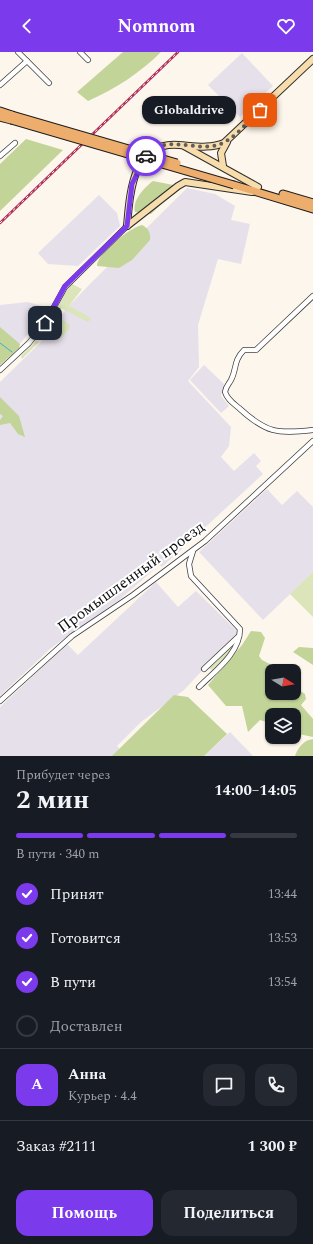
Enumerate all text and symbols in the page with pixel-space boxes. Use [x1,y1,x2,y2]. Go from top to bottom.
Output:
text: Nomnom [118,13,195,40]
icon: back [16,15,38,37]
icon: heart [275,15,297,37]
pin [243,93,277,127]
callout: Globaldrive [142,96,236,124]
icon: bag [249,99,271,121]
text: Globaldrive [154,100,224,120]
courier [126,136,166,176]
icon: car [135,145,157,167]
pin [28,306,62,340]
icon: home [34,312,56,334]
street label: Промышленный проезд [52,515,210,639]
north arrow [265,664,301,700]
map controls [265,664,301,744]
button: layers [265,708,301,744]
text: Прибудет через [16,765,110,785]
text: 14:00–14:05 [214,779,297,802]
text: 2 мин [16,780,89,820]
text: В пути · 340 m [16,844,100,864]
icon: check [16,883,38,905]
text: Принят [50,883,104,906]
text: 13:44 [268,884,297,904]
icon: check [16,927,38,949]
text: Готовится [50,927,121,950]
text: 13:53 [268,928,297,948]
icon: check [16,971,38,993]
text: В пути [50,971,96,994]
text: 13:54 [268,972,297,992]
text: Доставлен [50,1015,123,1038]
text: Анна [68,1063,106,1086]
button: chat [203,1064,245,1106]
button: phone [255,1064,297,1106]
text: А [31,1073,43,1096]
text: Курьер · 4.4 [68,1086,137,1106]
text: Заказ #2111 [16,1135,96,1158]
text: 1 300 ₽ [247,1135,297,1158]
button: Помощь [16,1190,153,1236]
button: Поделиться [161,1190,297,1236]

